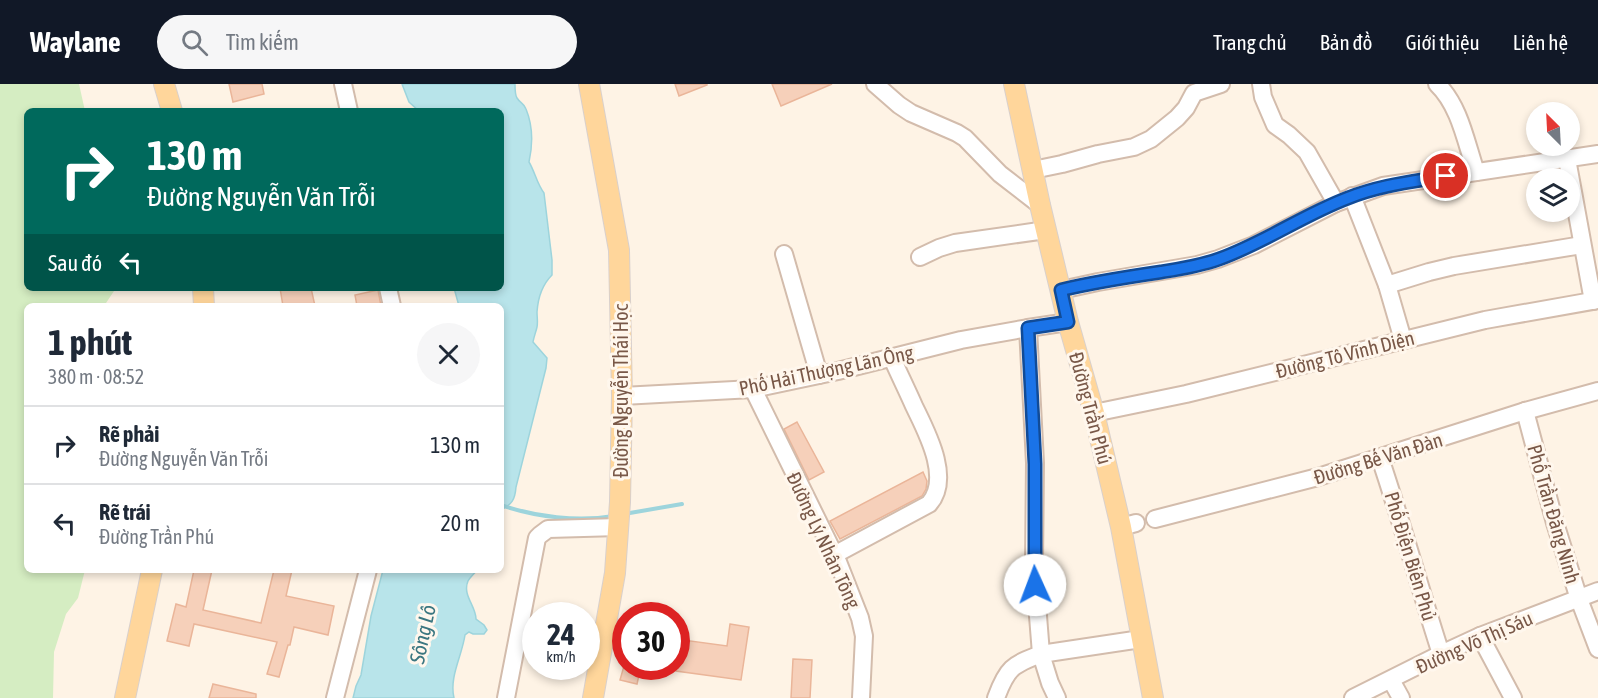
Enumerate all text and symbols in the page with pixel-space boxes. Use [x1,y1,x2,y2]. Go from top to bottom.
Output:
search box [157,15,577,69]
text: Waylane [30,26,121,58]
icon: search [178,26,211,59]
text: Tìm kiếm [226,29,299,55]
text: Trang chủ [1213,30,1287,54]
text: Bản đồ [1320,30,1372,54]
text: Giới thiệu [1405,30,1480,54]
text: Liên hệ [1513,30,1568,54]
north arrow [1526,102,1580,156]
map controls [1526,102,1580,222]
text: 130 m [147,131,242,179]
icon: right [48,132,126,210]
pin [1420,150,1471,201]
icon: arrive [1429,159,1462,192]
button: layers [1526,168,1580,222]
text: Đường Nguyễn Văn Trỗi [147,181,376,212]
icon: left [114,246,147,279]
text: Sau đó [48,250,102,276]
street label: Đường Nguyễn Thái Học [609,303,632,478]
text: 1 phút [48,321,132,363]
button: close [417,323,480,386]
street label: Đường Tô Vĩnh Diện [1273,326,1417,382]
street label: Phố Hải Thượng Lãn Ông [737,340,916,400]
street label: Đường Trần Phú [1065,349,1117,467]
text: 380 m · 08:52 [48,365,144,388]
text: Rẽ phải [99,421,159,447]
street label: Đường Bế Văn Đàn [1311,427,1445,489]
icon: right [48,429,81,462]
text: 130 m [430,432,480,458]
street label: Phố Trần Đăng Ninh [1523,442,1585,586]
text: Đường Nguyễn Văn Trỗi [99,447,268,470]
street label: Đường Lý Nhân Tông [782,468,866,612]
street label: Phố Điện Biên Phủ [1380,489,1442,623]
text: Rẽ trái [99,499,151,525]
icon: left [48,507,81,540]
text: 20 m [440,510,480,536]
text: Đường Trần Phú [99,525,214,548]
position arrow [1003,553,1067,617]
water label: Sông Lô [404,602,440,667]
speed limit sign: 30 [612,602,690,680]
street label: Đường Võ Thị Sáu [1412,606,1536,678]
text: 24 [547,617,575,651]
text: km/h [546,648,576,665]

